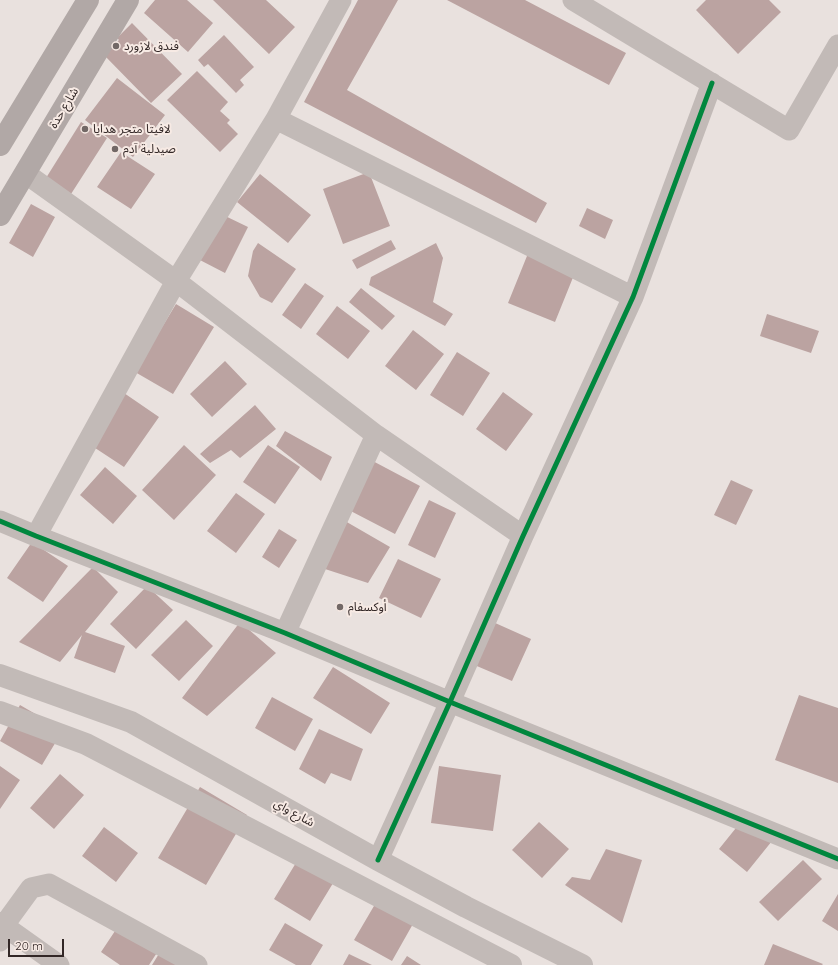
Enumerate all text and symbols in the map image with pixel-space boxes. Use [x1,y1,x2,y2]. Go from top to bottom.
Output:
place label: فندق لازورد [124,39,179,53]
marker: فندق لازورد [111,41,121,51]
street label: شارع حدة [46,85,82,131]
place label: لافيتا متجر هدايا [93,122,171,136]
marker: لافيتا متجر هدايا [80,124,90,134]
place label: صيدلية آدم [123,142,176,156]
marker: صيدلية آدم [110,144,120,154]
place label: أوكسفام [348,600,387,614]
marker: أوكسفام [335,602,345,612]
street label: شارع واي [271,796,317,830]
scale bar [10,931,66,957]
text: 20 m [15,938,43,953]

